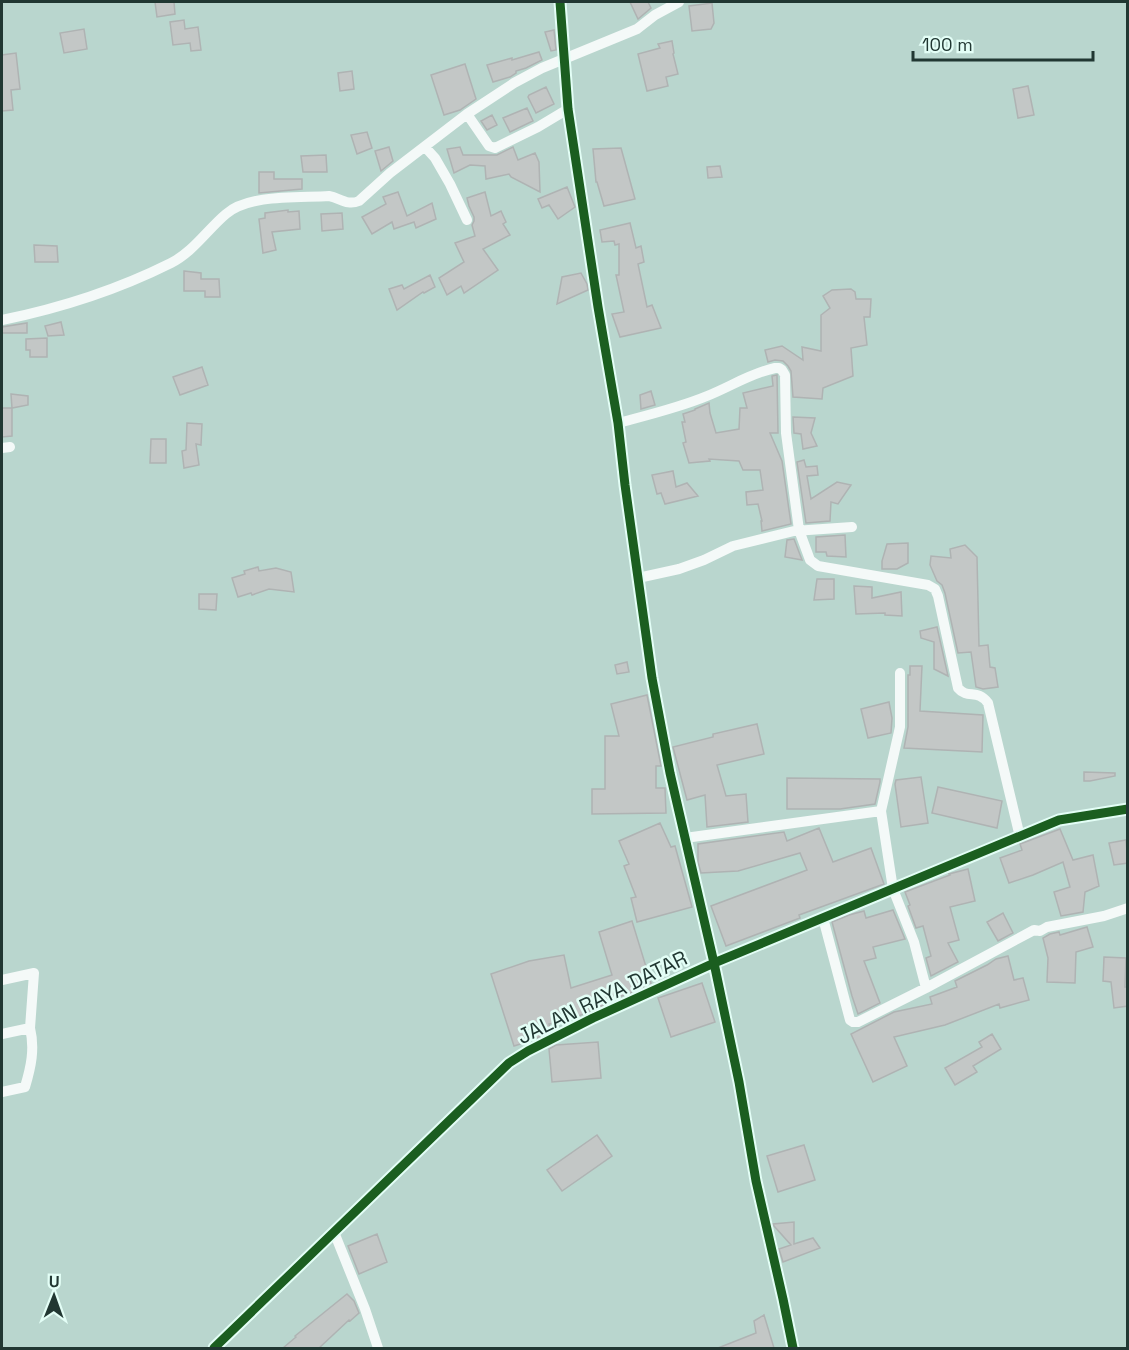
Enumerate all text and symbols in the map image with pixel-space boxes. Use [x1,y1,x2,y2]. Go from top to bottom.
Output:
scale bar [913,24,1093,62]
text: 100 m [922,33,973,56]
street label: JALAN RAYA DATAR [512,944,692,1050]
north arrow [24,1266,84,1326]
text: U [49,1271,60,1292]

